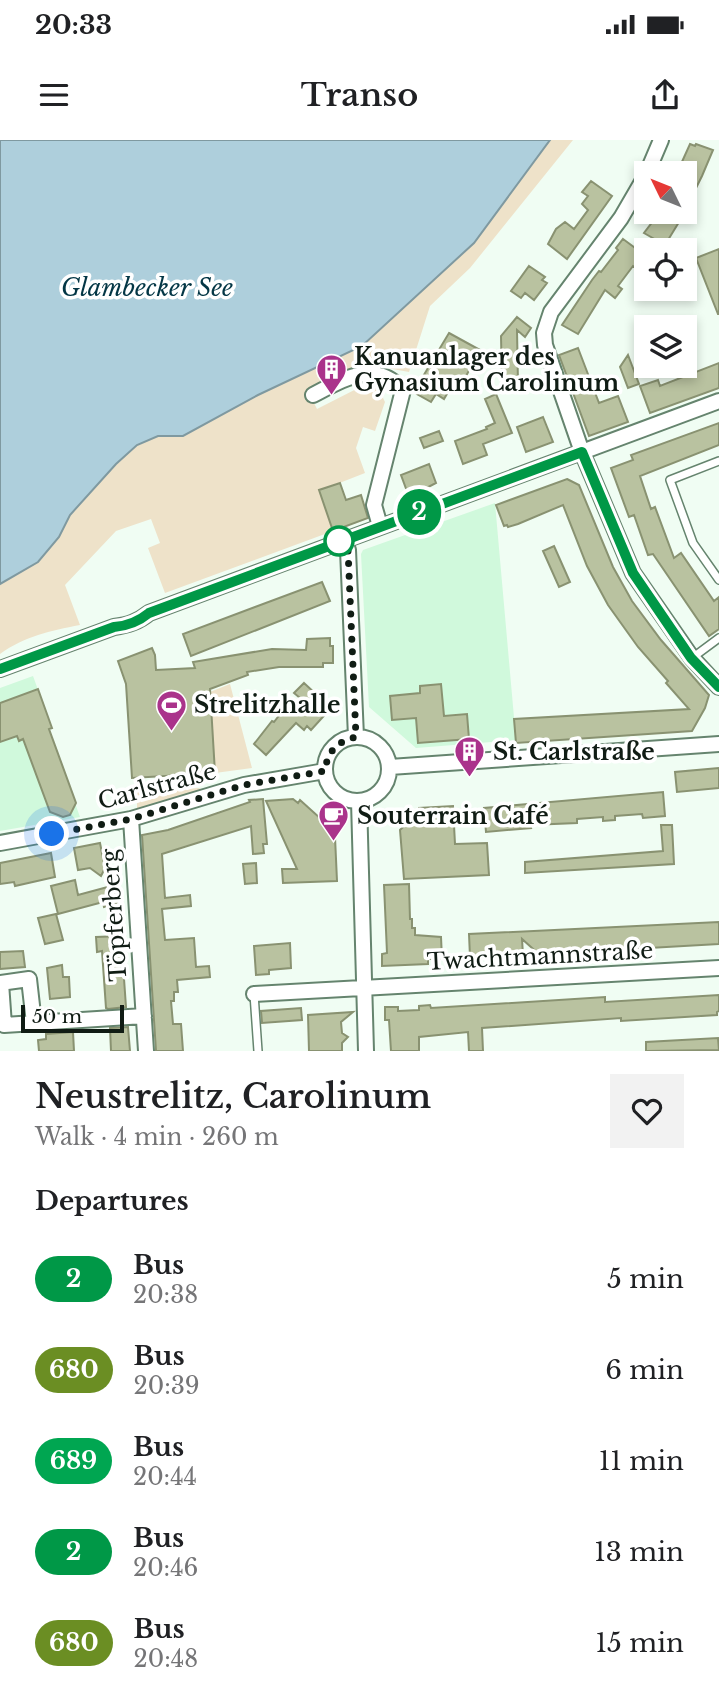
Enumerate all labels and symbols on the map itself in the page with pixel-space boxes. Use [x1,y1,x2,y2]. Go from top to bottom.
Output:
north arrow [634,161,696,224]
water label: Glambecker See [61,273,233,302]
place label: Kanuanlager des Gynasium Carolinum [354,343,620,397]
building icon: Kanuanlager des Gynasium Carolinum [314,353,348,397]
line badge: 2 [396,489,442,535]
unlabelled marker [324,526,354,556]
sports icon: Strelitzhalle [154,688,188,732]
place label: Strelitzhalle [194,691,340,719]
building icon: St. Carlstraße [453,735,487,779]
place label: St. Carlstraße [493,738,655,766]
street label: Carlstraße [95,757,219,815]
cafe icon: Souterrain Café [317,799,351,843]
place label: Souterrain Café [357,802,549,830]
your location [34,816,69,851]
street label: Töpferberg [95,848,133,982]
street label: Twachtmannstraße [426,936,654,976]
scale bar [21,1002,124,1034]

